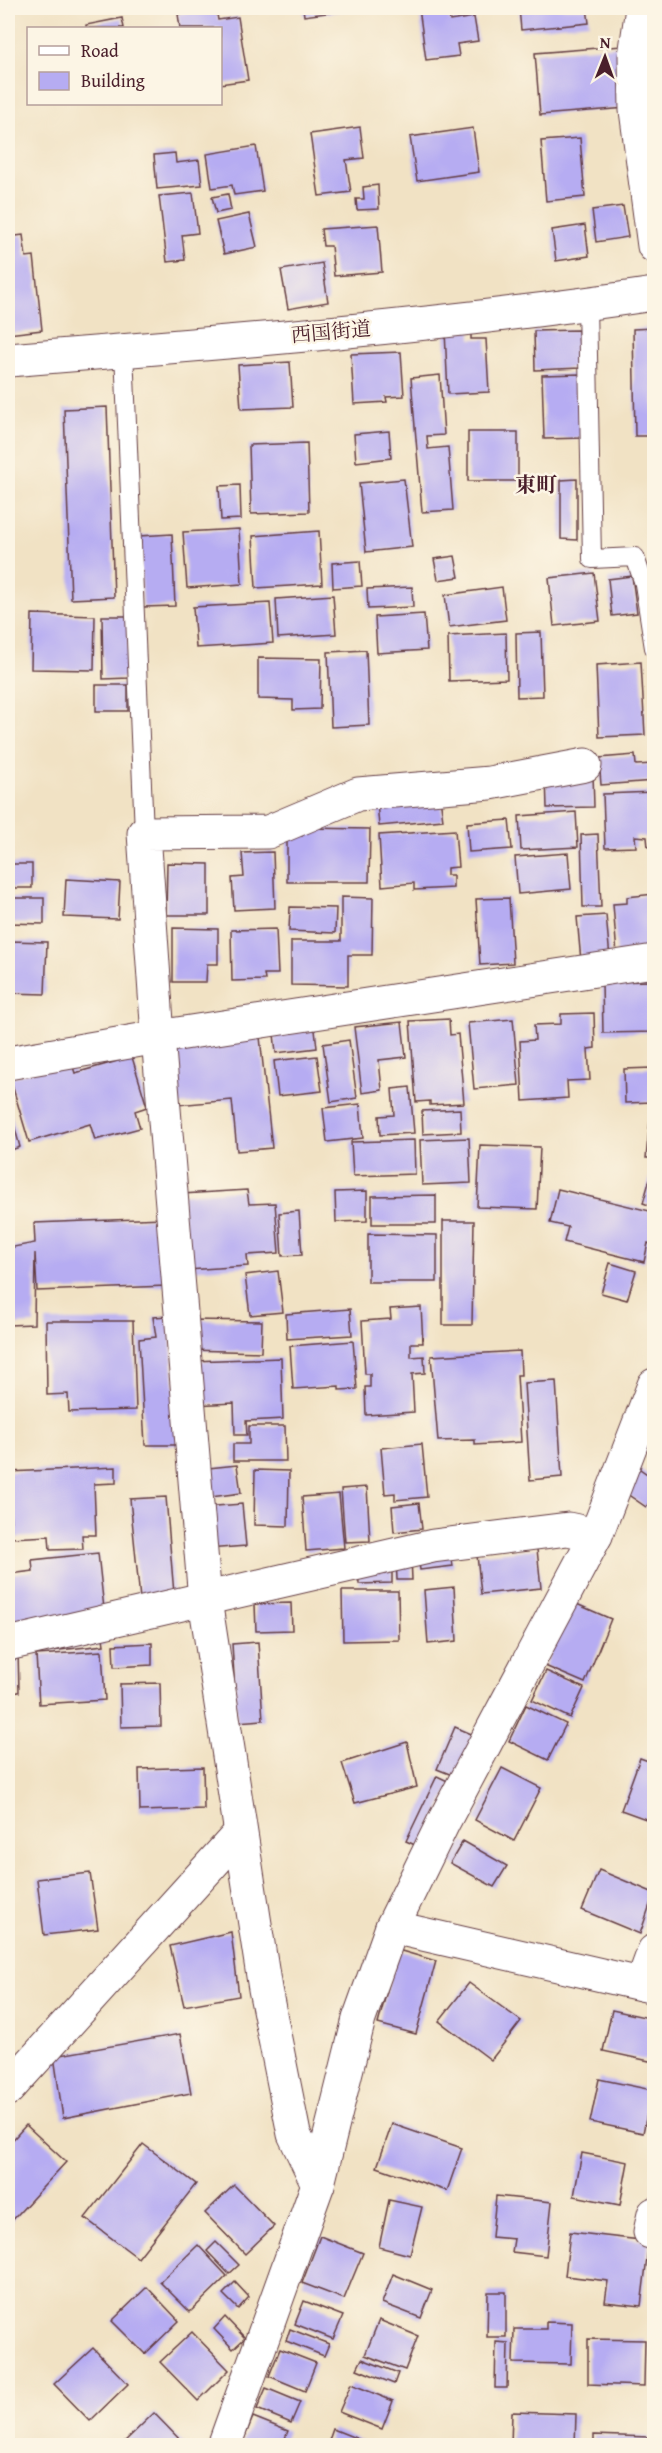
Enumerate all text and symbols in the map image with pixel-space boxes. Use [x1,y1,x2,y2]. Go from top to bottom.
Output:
legend [27,27,222,105]
north arrow [575,27,635,87]
text: N [600,30,611,54]
text: Road [81,37,119,64]
text: Building [81,67,145,94]
street label: 西国街道 [290,313,372,349]
district label: 東町 [515,469,557,500]

